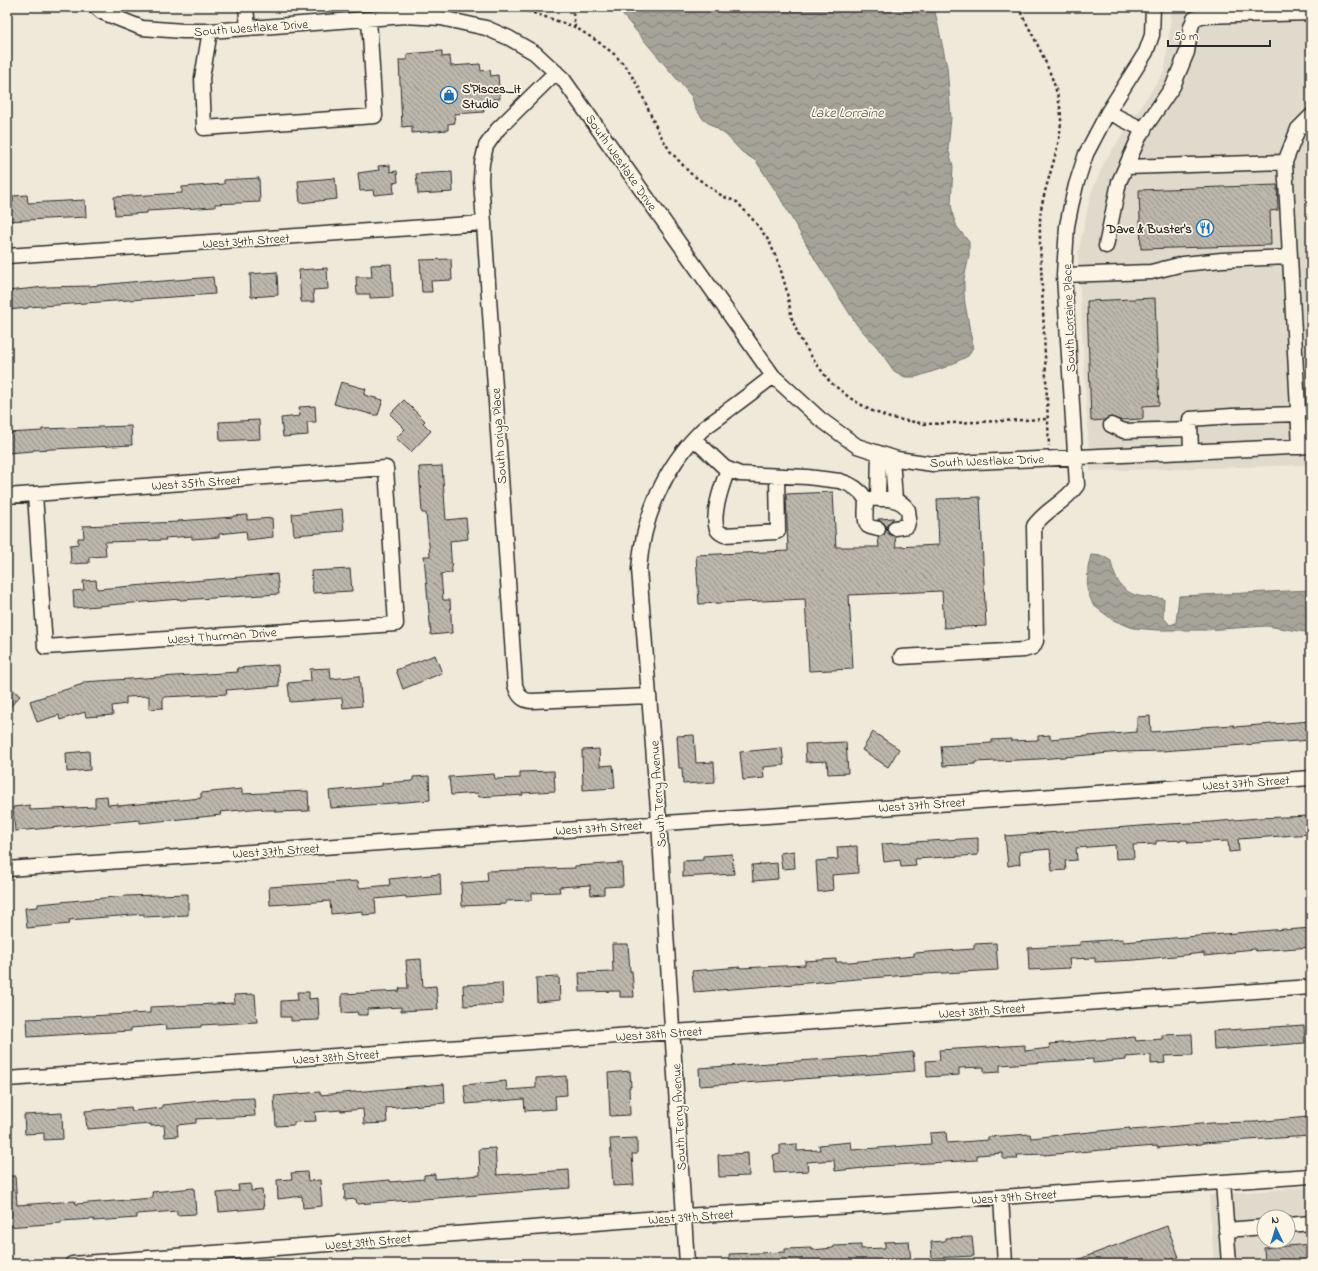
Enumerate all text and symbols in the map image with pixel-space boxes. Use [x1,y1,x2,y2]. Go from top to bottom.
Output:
street label: South Westlake Drive [193,15,309,42]
scale bar [1168,22,1270,48]
text: 50 m [1174,28,1198,46]
place label: S'Pisces_it Studio [462,80,521,114]
shop icon: S'Pisces_it Studio [439,85,459,105]
water label: Lake Lorraine [810,103,884,124]
street label: South Westlake Drive [580,111,661,215]
restaurant icon: Dave & Buster's [1195,218,1215,238]
place label: Dave & Buster's [1106,220,1192,239]
street label: West 34th Street [202,229,291,254]
street label: South Lorraine Place [1058,263,1081,372]
street label: South Oriya Place [487,387,513,485]
street label: South Westlake Drive [930,450,1045,473]
street label: West 35th Street [151,471,242,496]
street label: West Thurman Drive [167,623,277,650]
street label: South Terry Avenue [645,740,673,848]
street label: West 37th Street [1202,771,1291,796]
street label: West 37th Street [878,793,967,818]
street label: West 37th Street [555,816,644,841]
street label: West 37th Street [232,839,321,864]
street label: West 38th Street [938,999,1027,1024]
street label: West 38th Street [615,1022,704,1047]
street label: West 38th Street [292,1045,381,1070]
street label: South Terry Avenue [667,1063,693,1171]
street label: West 39th Street [971,1185,1058,1210]
street label: West 39th Street [648,1205,735,1230]
north arrow [1256,1209,1296,1249]
text: N [1271,1212,1280,1228]
street label: West 39th Street [324,1229,412,1256]

